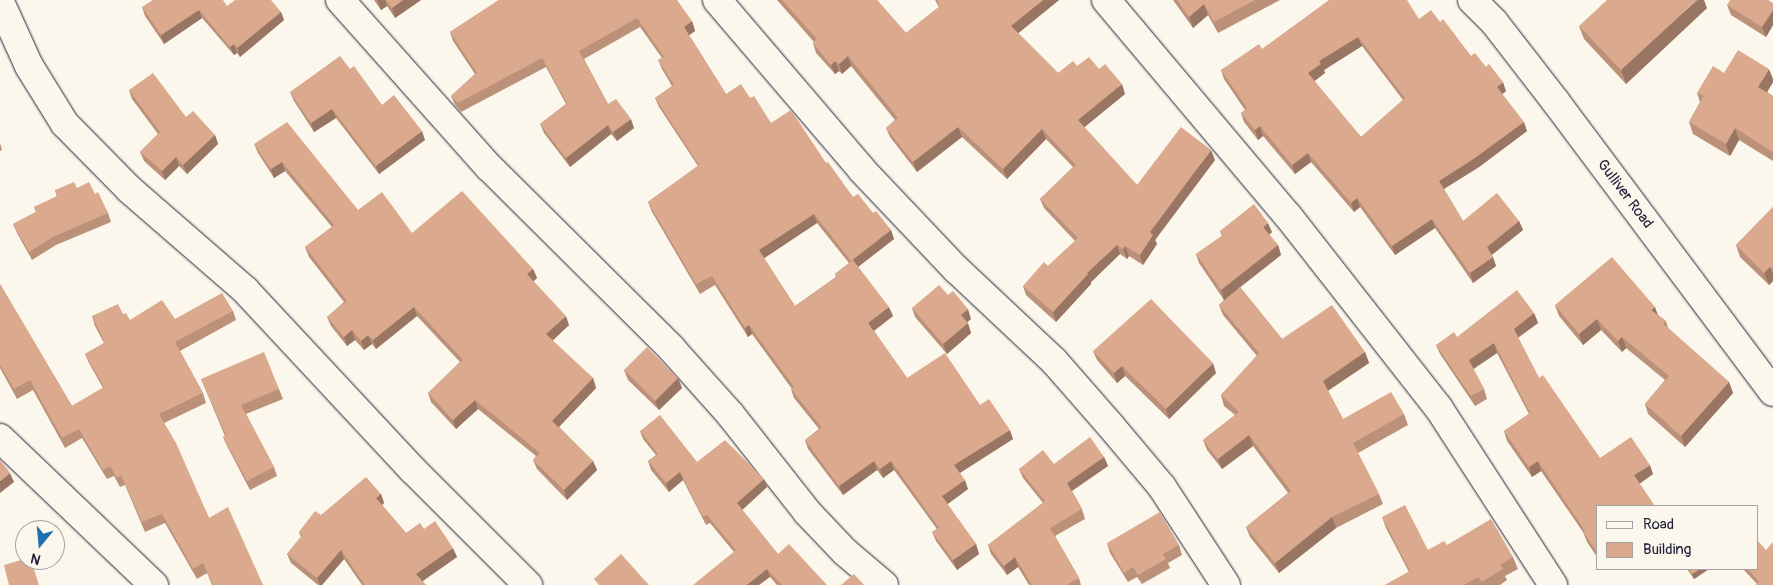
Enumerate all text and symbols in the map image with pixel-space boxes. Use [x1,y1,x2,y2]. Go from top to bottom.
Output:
street label: Gulliver Road [1593,156,1657,232]
legend [1596,505,1758,570]
text: Road [1643,515,1674,534]
north arrow [15,520,65,570]
text: Building [1643,540,1691,559]
text: N [29,549,43,568]

